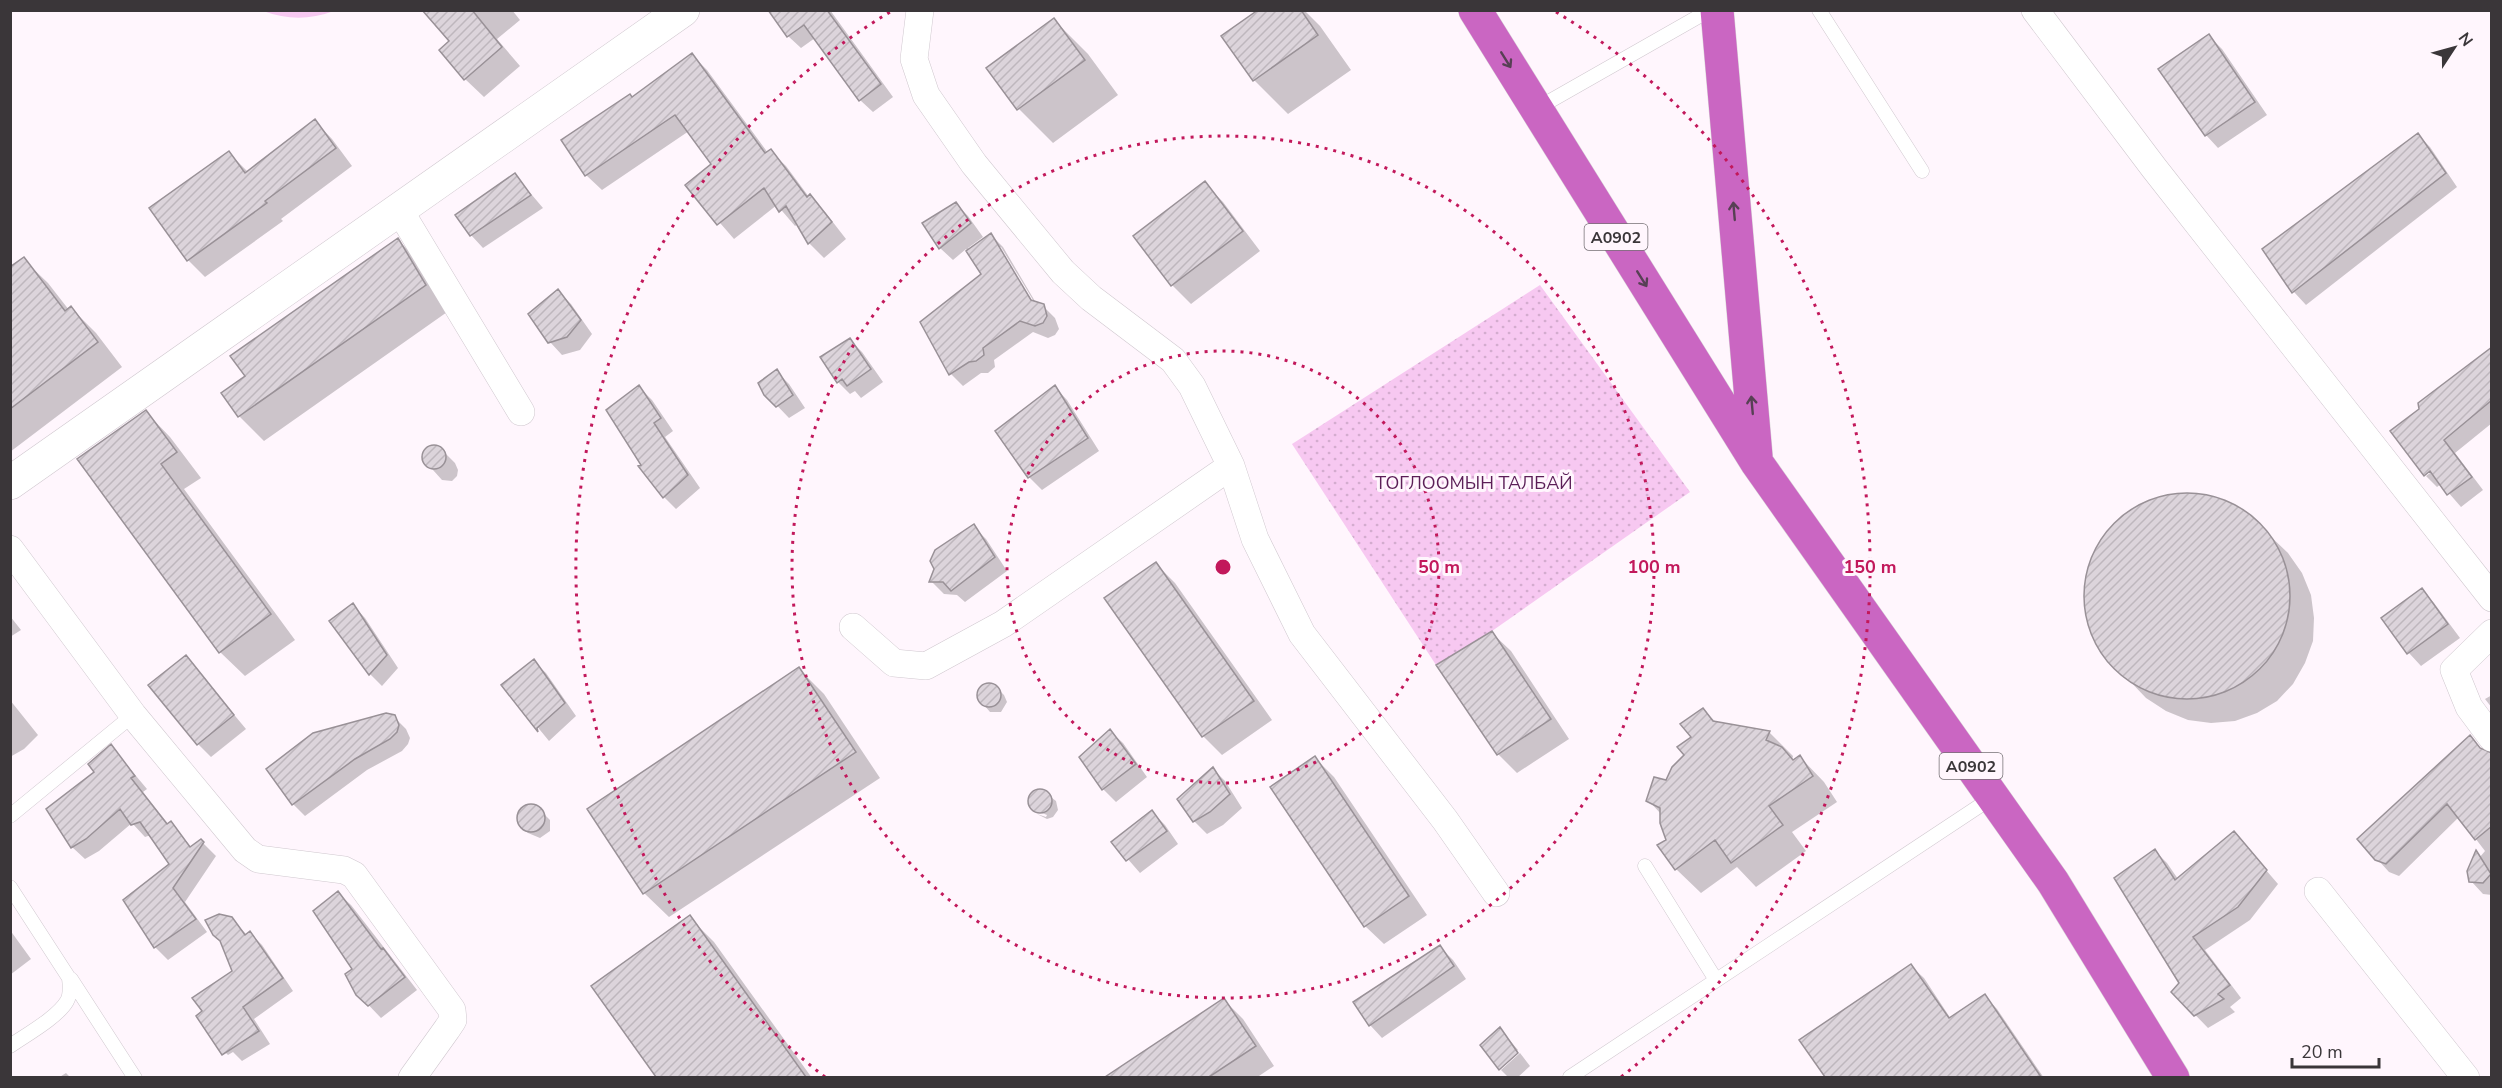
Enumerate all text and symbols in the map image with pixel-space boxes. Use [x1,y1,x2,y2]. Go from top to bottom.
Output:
north arrow [2424,18,2484,78]
text: N [2453,28,2478,51]
one-way arrow [1500,51,1512,68]
one-way arrow [1728,201,1739,221]
road number: A0902 [1584,224,1648,250]
one-way arrow [1637,270,1649,287]
one-way arrow [1746,396,1757,416]
park label: ТОГЛООМЫН ТАЛБАЙ [1375,471,1573,495]
text: 50 m [1418,555,1460,579]
text: 100 m [1627,555,1681,579]
text: 150 m [1843,555,1897,579]
centre of rings [1213,557,1233,577]
road number: A0902 [1940,753,2002,779]
scale bar [2292,1031,2379,1069]
text: 20 m [2301,1040,2343,1064]

